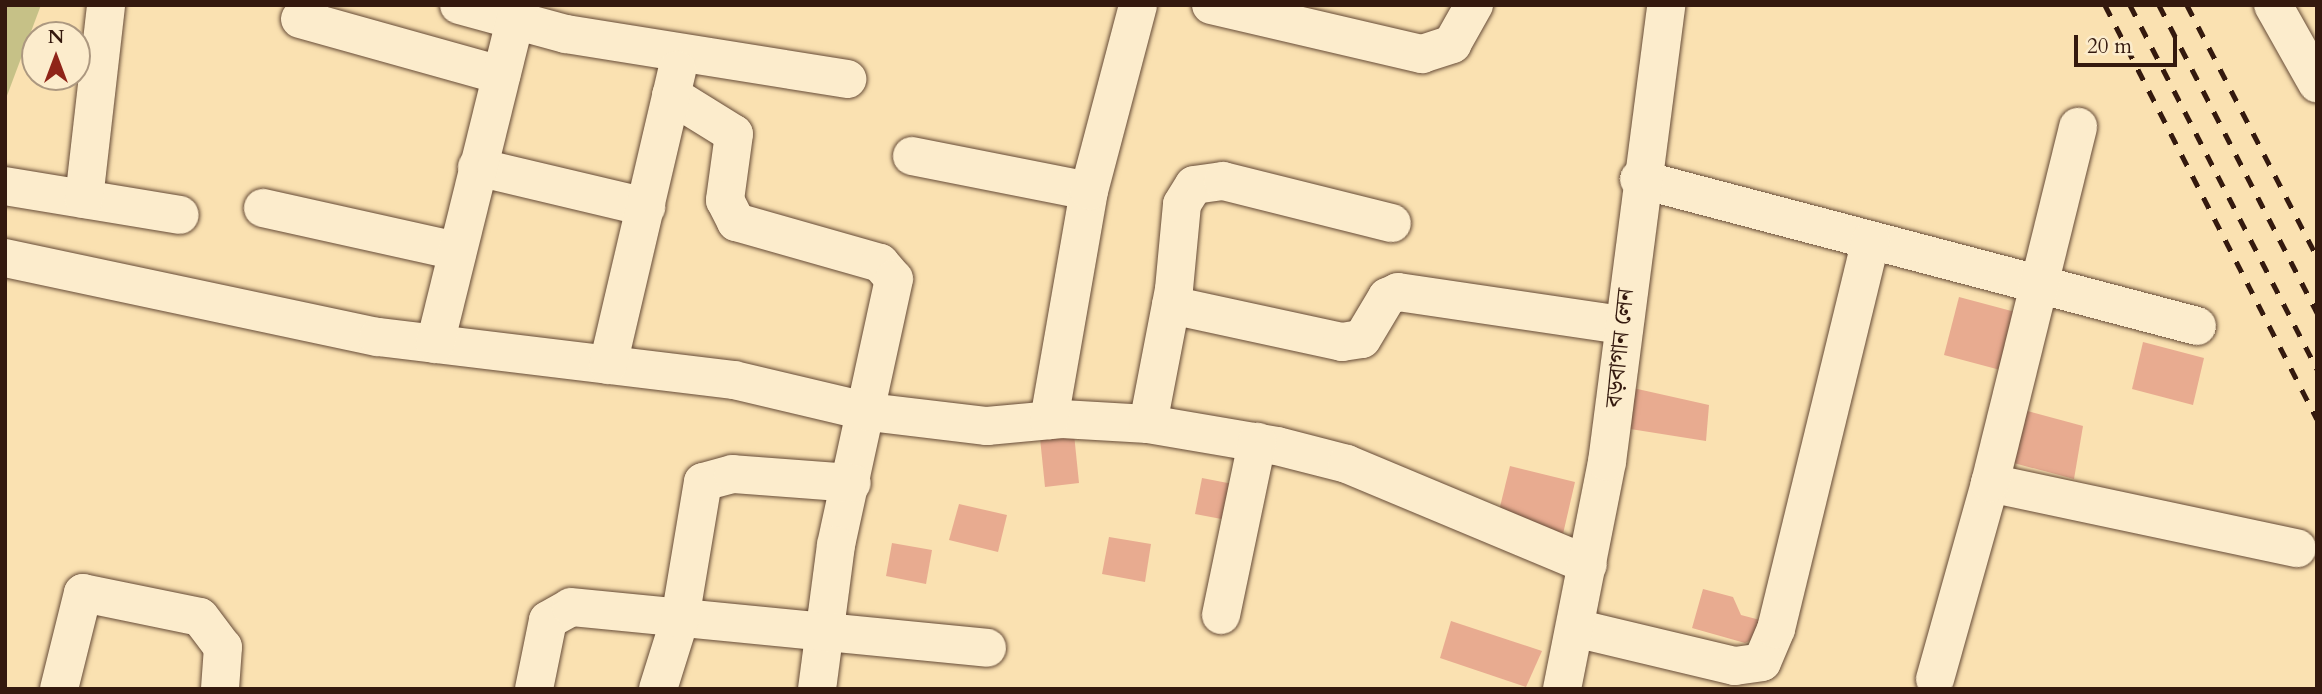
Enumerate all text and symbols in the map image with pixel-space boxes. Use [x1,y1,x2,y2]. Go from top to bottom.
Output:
north arrow [21,21,91,91]
scale bar [2077,21,2180,65]
text: N [48,24,64,50]
text: 20 m [2087,32,2132,61]
street label: বড়বাগান লেন [1599,287,1641,409]

